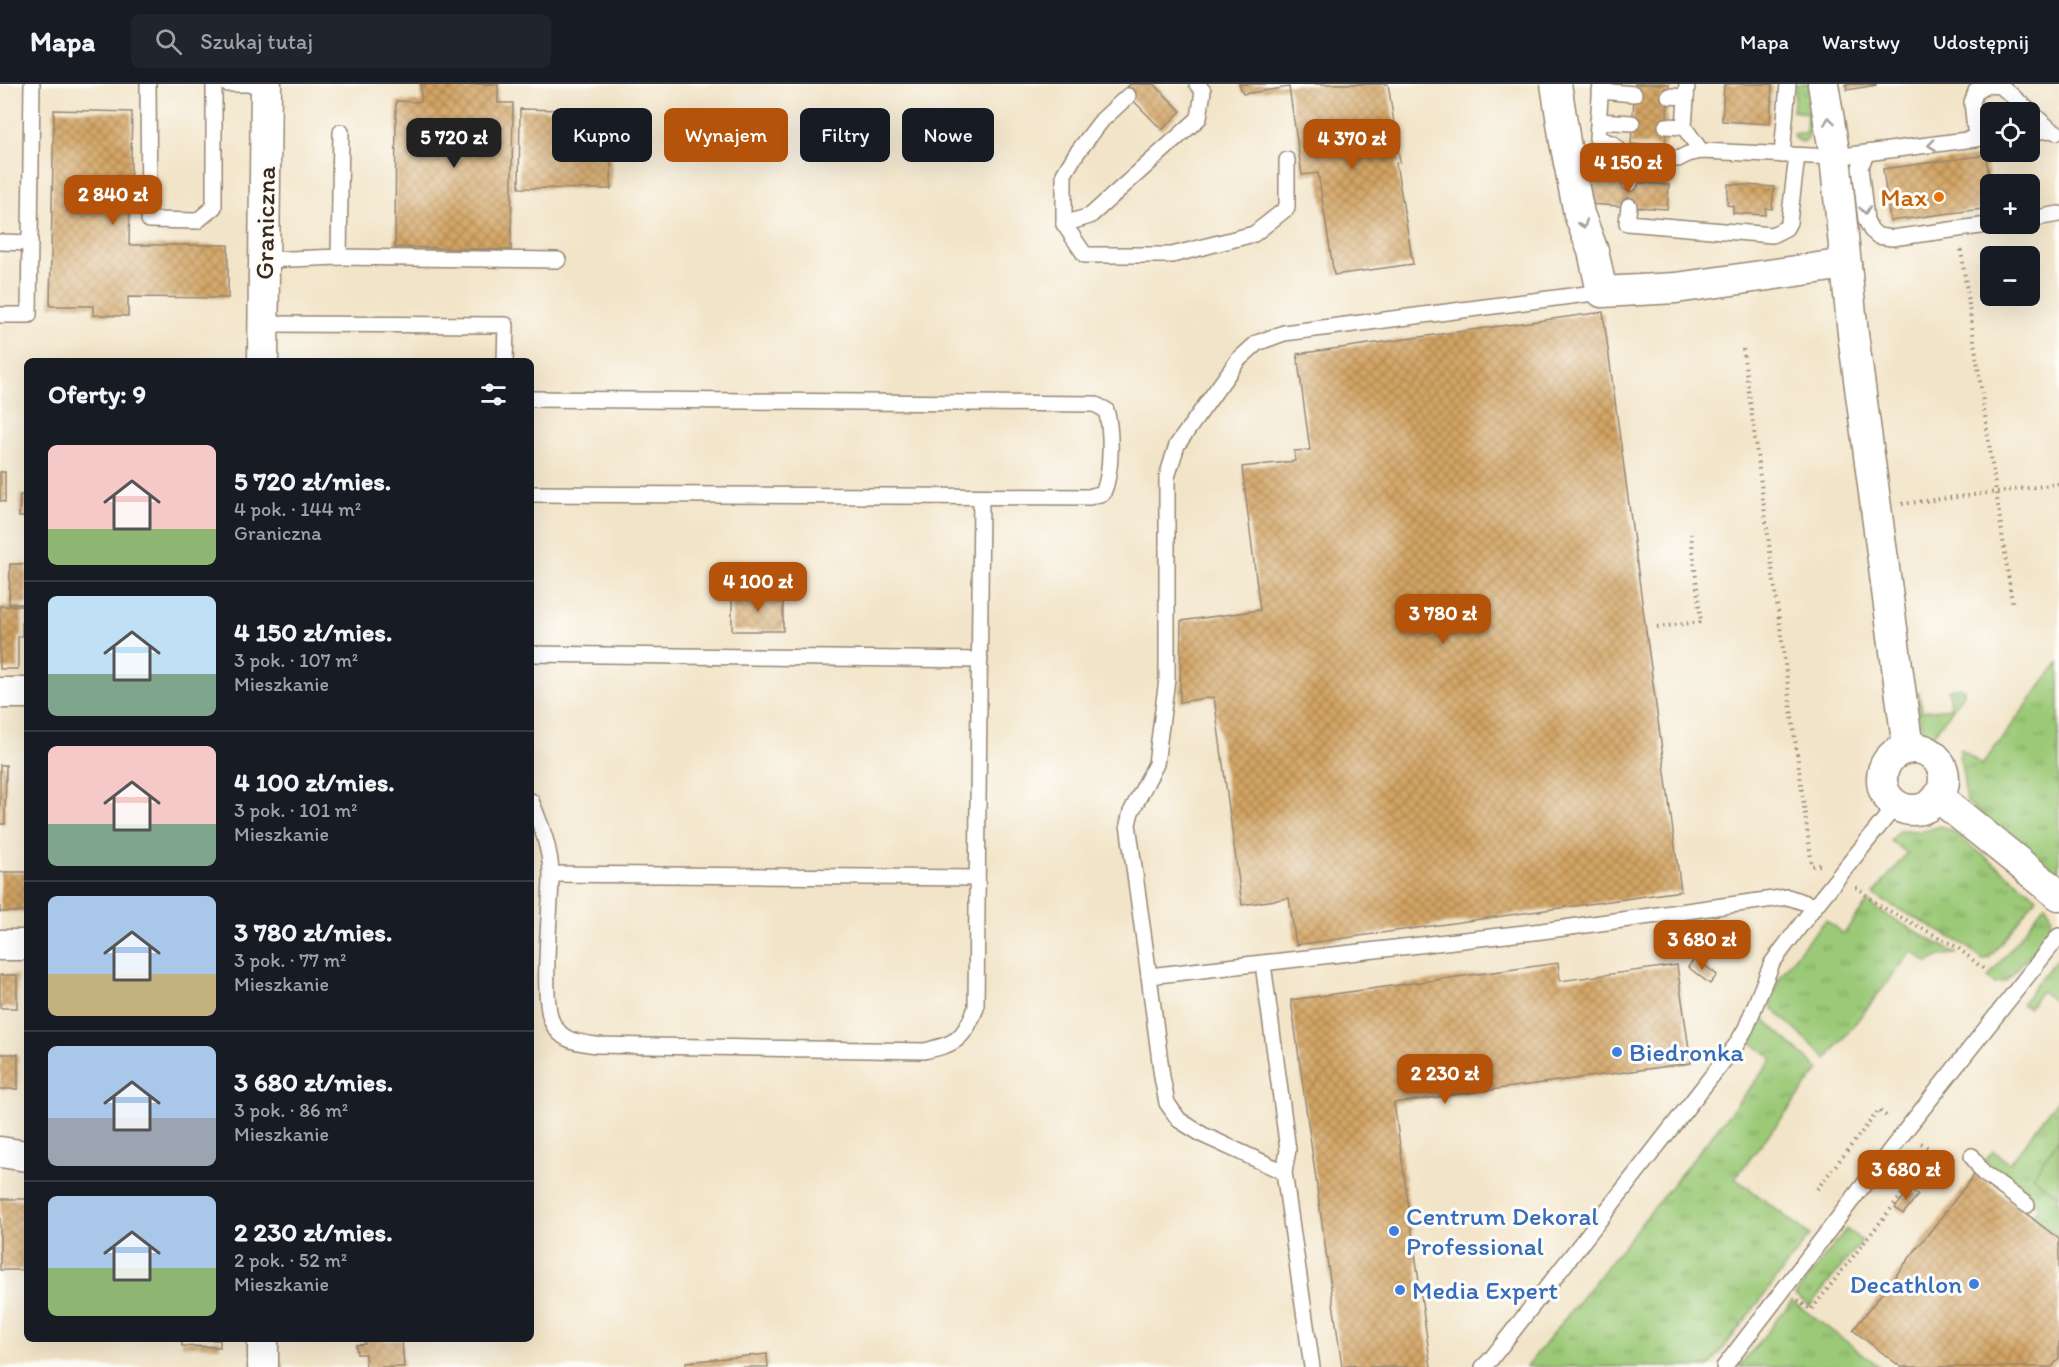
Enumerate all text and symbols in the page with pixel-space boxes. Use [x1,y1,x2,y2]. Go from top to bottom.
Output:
search box [131,14,551,68]
text: Mapa [30,24,95,58]
icon: search [152,25,185,58]
text: Szukaj tutaj [200,28,313,55]
text: Mapa [1740,29,1789,54]
text: Warstwy [1822,29,1900,54]
text: Udostępnij [1933,29,2029,54]
map controls [1980,102,2040,306]
button: locate [1980,102,2040,162]
chip: Kupno [552,108,652,162]
chip: Wynajem [664,108,788,162]
chip: Filtry [800,108,890,162]
chip: Nowe [902,108,994,162]
one-way arrow [1823,116,1836,126]
pin: 5 720 zł [392,118,516,169]
pin: 4 370 zł [1290,119,1414,170]
text: 5 720 zł [420,125,488,149]
text: 4 370 zł [1317,126,1387,150]
one-way arrow [1928,138,1937,150]
pin: 4 150 zł [1566,143,1690,194]
text: 4 150 zł [1594,150,1662,174]
street label: Graniczna [248,165,282,280]
button: + [1980,174,2040,234]
pin: 2 840 zł [51,175,175,226]
place label: Max [1880,181,1927,213]
text: 2 840 zł [78,182,148,206]
marker: Max [1932,190,1946,204]
one-way arrow [1858,205,1871,214]
one-way arrow [1575,218,1588,229]
button: − [1980,246,2040,306]
text: Oferty: 9 [48,378,146,410]
icon: filters [477,378,510,411]
text: 5 720 zł/mies. [234,465,391,497]
icon: home [96,469,168,541]
text: 4 pok. · 144 m² [234,497,361,521]
text: Graniczna [234,521,322,545]
pin: 4 100 zł [696,562,820,613]
text: 4 100 zł [723,569,793,593]
pin: 3 780 zł [1381,594,1505,645]
text: 3 780 zł [1409,601,1477,625]
text: 4 150 zł/mies. [234,616,392,648]
icon: home [96,620,168,692]
text: 3 pok. · 107 m² [234,648,358,672]
text: Mieszkanie [234,672,329,696]
text: 4 100 zł/mies. [234,766,395,798]
icon: home [96,770,168,842]
text: 3 pok. · 101 m² [234,798,358,822]
text: Mieszkanie [234,822,329,846]
text: 3 780 zł/mies. [234,916,392,948]
icon: home [96,920,168,992]
pin: 3 680 zł [1640,920,1764,971]
text: 3 680 zł [1668,927,1736,951]
text: 3 pok. · 77 m² [234,948,347,972]
text: Mieszkanie [234,972,329,996]
place label: Biedronka [1629,1036,1744,1068]
marker: Biedronka [1610,1045,1624,1059]
pin: 2 230 zł [1383,1054,1507,1105]
text: 2 230 zł [1411,1061,1479,1085]
text: 3 680 zł/mies. [234,1066,393,1098]
icon: home [96,1070,168,1142]
text: 3 pok. · 86 m² [234,1098,348,1122]
text: Mieszkanie [234,1122,329,1146]
pin: 3 680 zł [1844,1150,1968,1201]
text: 3 680 zł [1872,1157,1940,1181]
place label: Centrum Dekoral Professional [1406,1200,1599,1262]
text: 2 230 zł/mies. [234,1216,393,1248]
icon: home [96,1220,168,1292]
marker: Centrum Dekoral Professional [1387,1224,1401,1238]
text: 2 pok. · 52 m² [234,1248,347,1272]
place label: Decathlon [1849,1268,1962,1300]
text: Mieszkanie [234,1272,329,1296]
place label: Media Expert [1412,1274,1558,1306]
marker: Decathlon [1967,1277,1981,1291]
marker: Media Expert [1393,1283,1407,1297]

